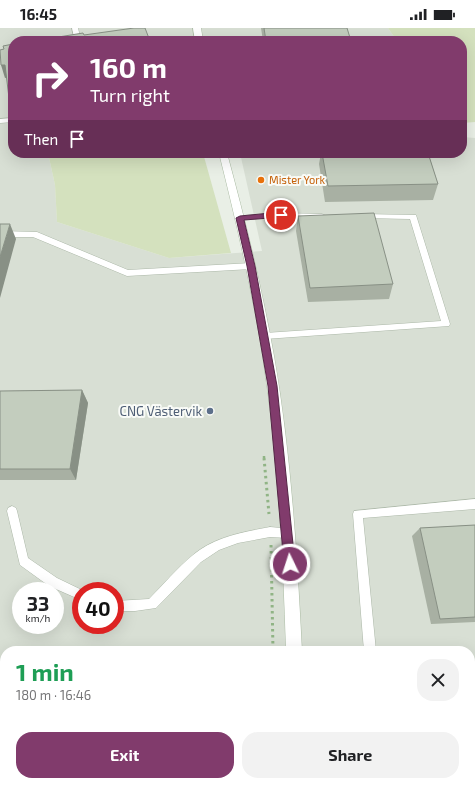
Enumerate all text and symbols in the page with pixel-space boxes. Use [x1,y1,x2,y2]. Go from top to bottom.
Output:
text: 16:45 [20,5,57,23]
text: 160 m [90,50,167,84]
icon: right [24,52,76,104]
text: Turn right [90,84,170,106]
icon: arrive [66,128,88,150]
text: Then [24,130,58,148]
place label: Mister York [269,173,326,186]
marker: Mister York [256,175,266,185]
pin [264,198,298,232]
icon: arrive [270,204,292,226]
place label: CNG Västervik [120,403,202,419]
marker: CNG Västervik [205,406,215,416]
position arrow [269,543,311,585]
speed limit sign: 40 [72,582,124,634]
text: 33 [27,591,49,615]
text: km/h [26,612,50,624]
text: 1 min [16,657,74,686]
button: close [417,659,459,701]
text: 180 m · 16:46 [16,687,91,703]
button: Exit [16,732,234,778]
button: Share [242,732,459,778]

